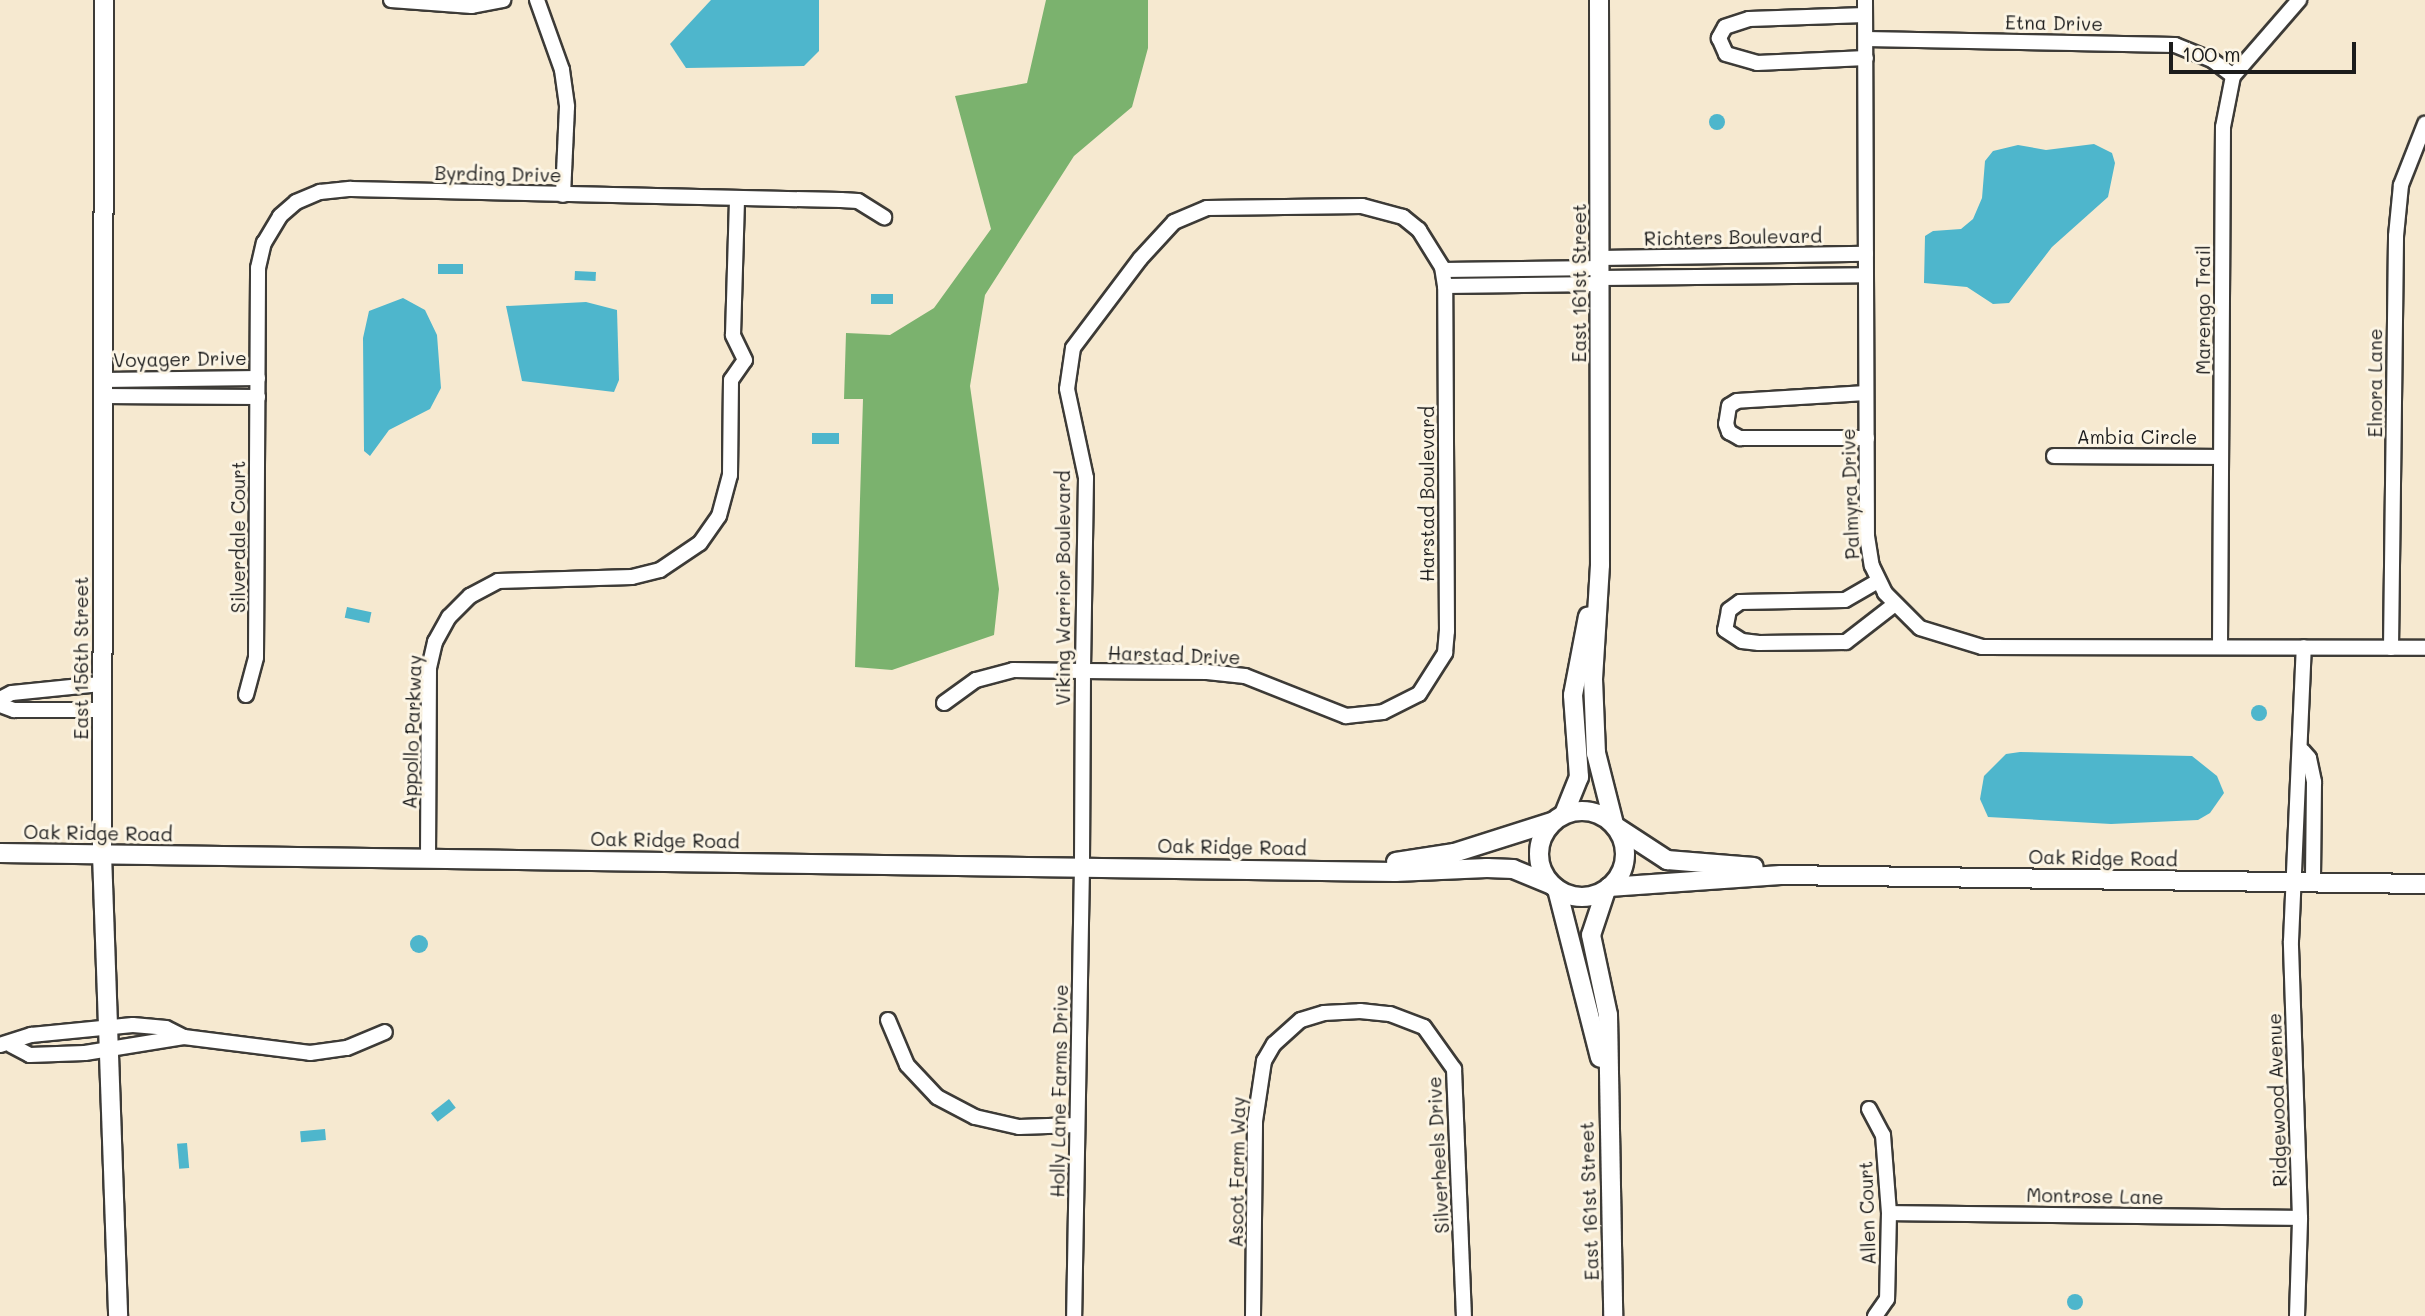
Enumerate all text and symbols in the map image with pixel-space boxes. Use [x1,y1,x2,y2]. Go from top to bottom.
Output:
street label: Etna Drive [2005,11,2103,35]
scale bar [2173,28,2360,72]
text: 100 m [2182,40,2241,67]
street label: Byrding Drive [434,161,562,187]
street label: East 161st Street [1568,203,1590,363]
street label: Richters Boulevard [1644,224,1822,250]
street label: Marengo Trail [2192,245,2214,375]
street label: Elnora Lane [2364,328,2386,438]
street label: Voyager Drive [113,346,247,372]
street label: Harstad Boulevard [1416,406,1438,582]
street label: Ambia Circle [2077,426,2197,448]
street label: Palmyra Drive [1836,428,1864,560]
street label: Silverdale Court [227,461,249,613]
street label: Viking Warrior Boulevard [1052,470,1074,706]
street label: East 156th Street [70,576,92,740]
street label: Harstad Drive [1107,641,1241,669]
street label: Appollo Parkway [398,654,426,810]
street label: Oak Ridge Road [23,820,173,846]
street label: Oak Ridge Road [590,827,740,853]
street label: Oak Ridge Road [1157,834,1307,860]
street label: Oak Ridge Road [2028,845,2178,871]
street label: Holly Lane Farms Drive [1046,984,1072,1198]
street label: Ridgewood Avenue [2263,1013,2291,1187]
street label: Silverheels Drive [1423,1076,1453,1234]
street label: Ascot Farm Way [1224,1096,1250,1248]
street label: East 161st Street [1575,1121,1603,1281]
street label: Allen Court [1854,1161,1880,1265]
street label: Montrose Lane [2026,1183,2164,1209]

